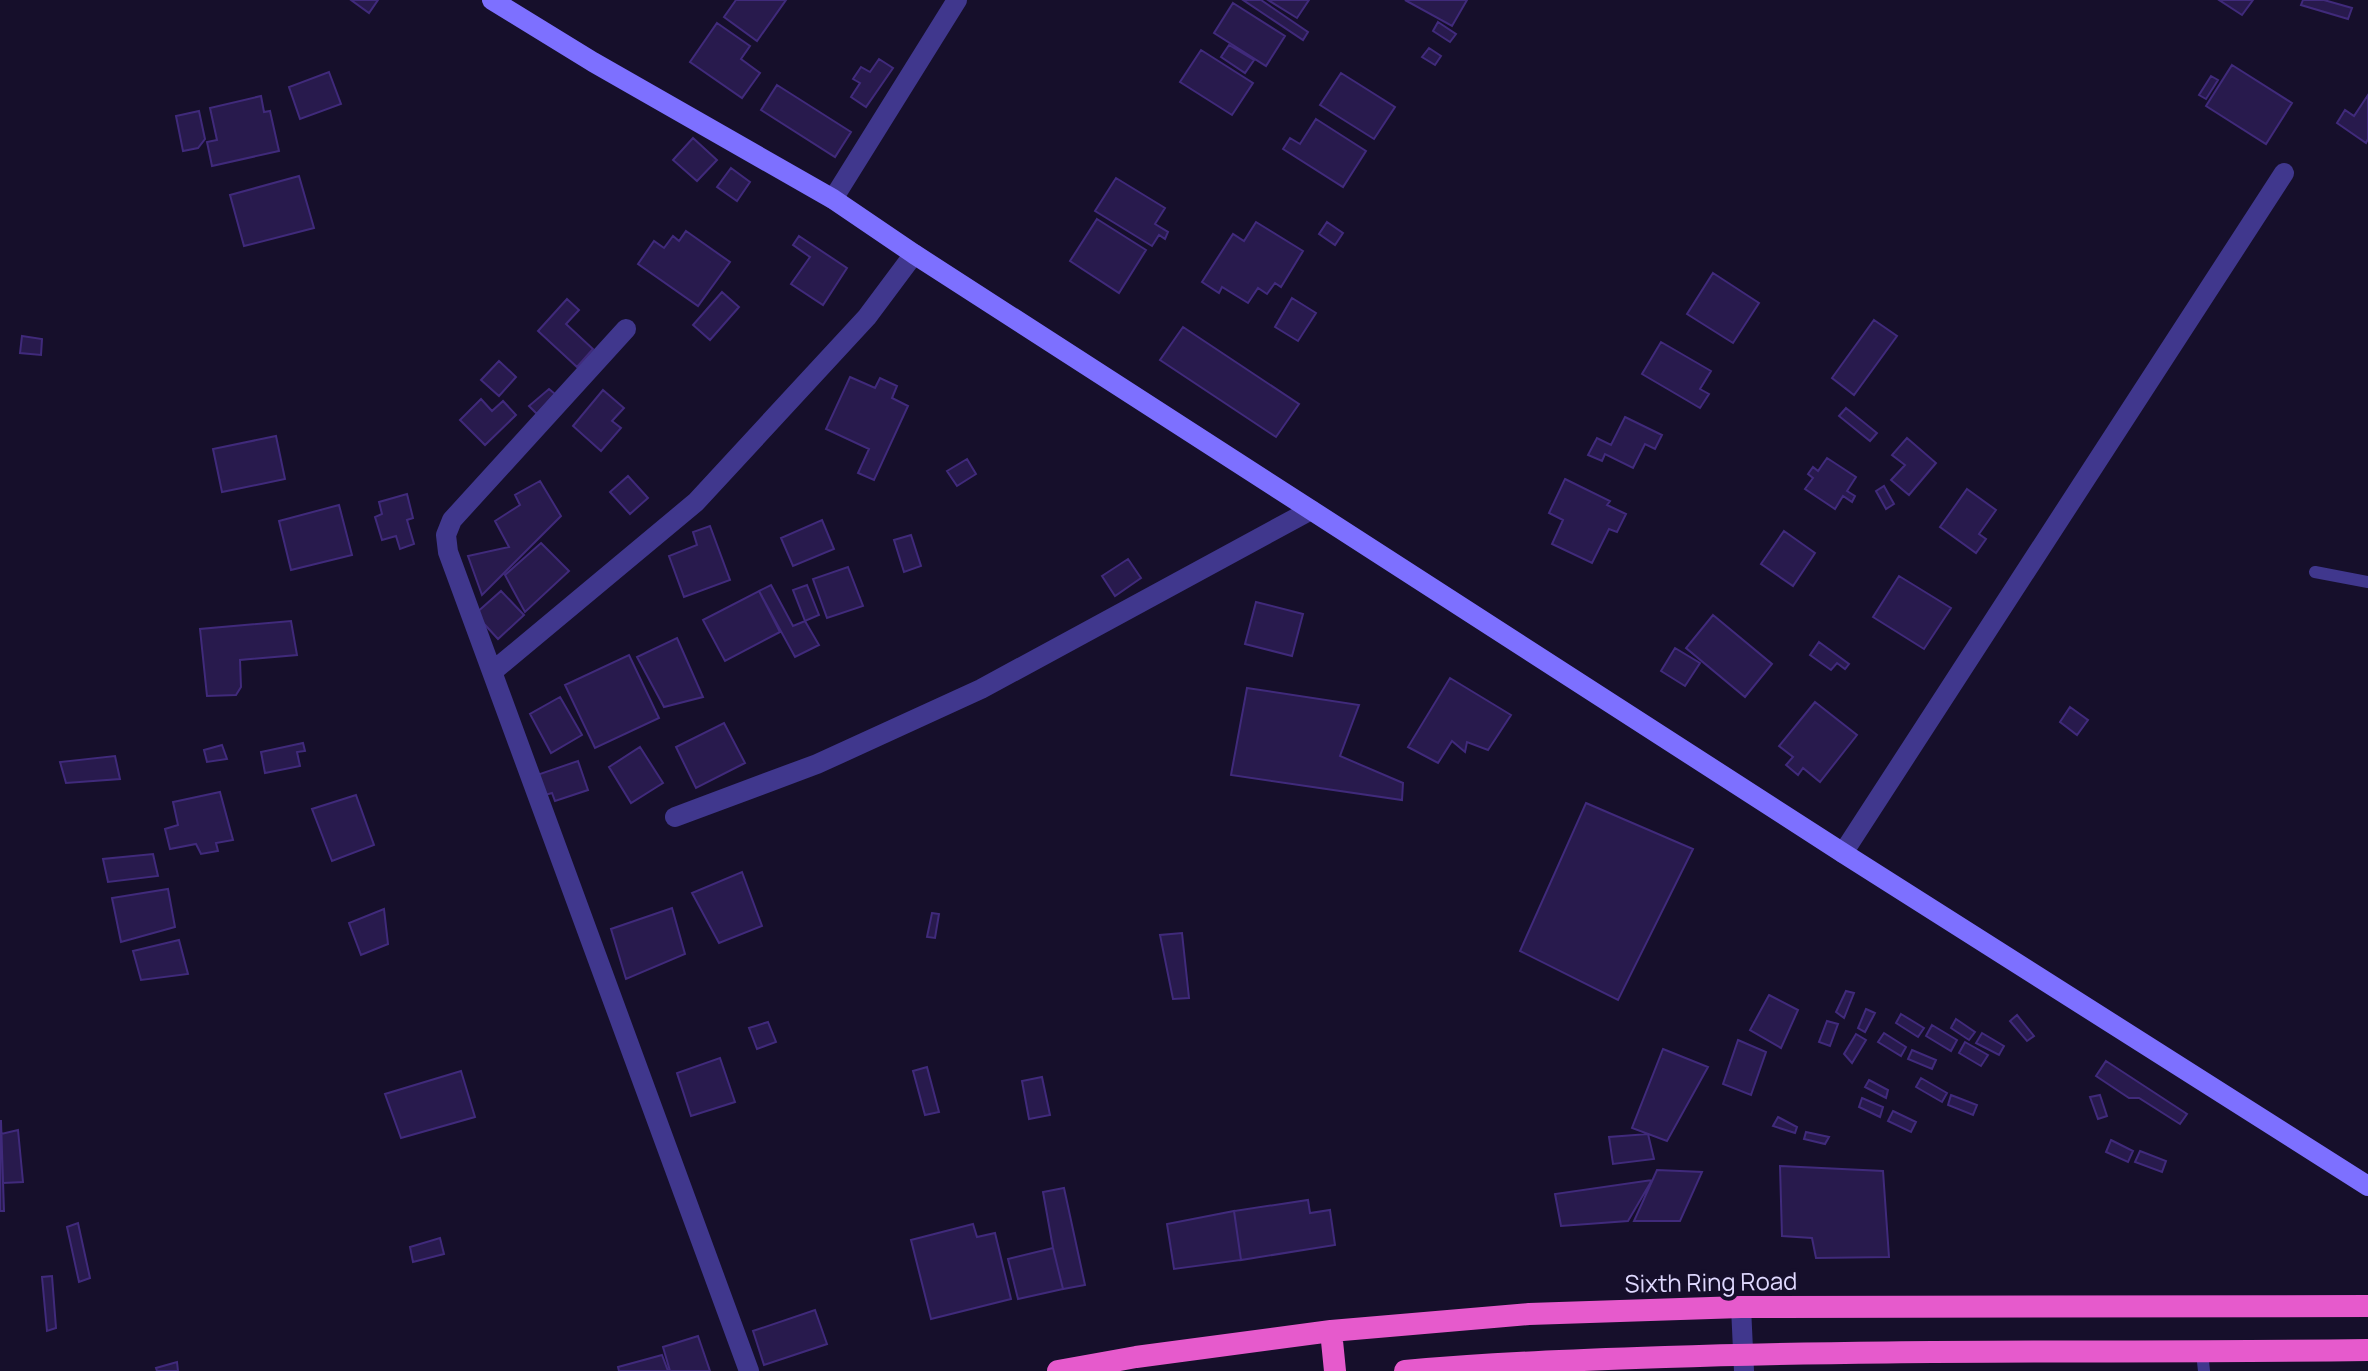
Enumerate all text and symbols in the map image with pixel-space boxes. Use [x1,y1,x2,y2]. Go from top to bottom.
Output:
street label: Sixth Ring Road [1624,1263,1798,1300]

